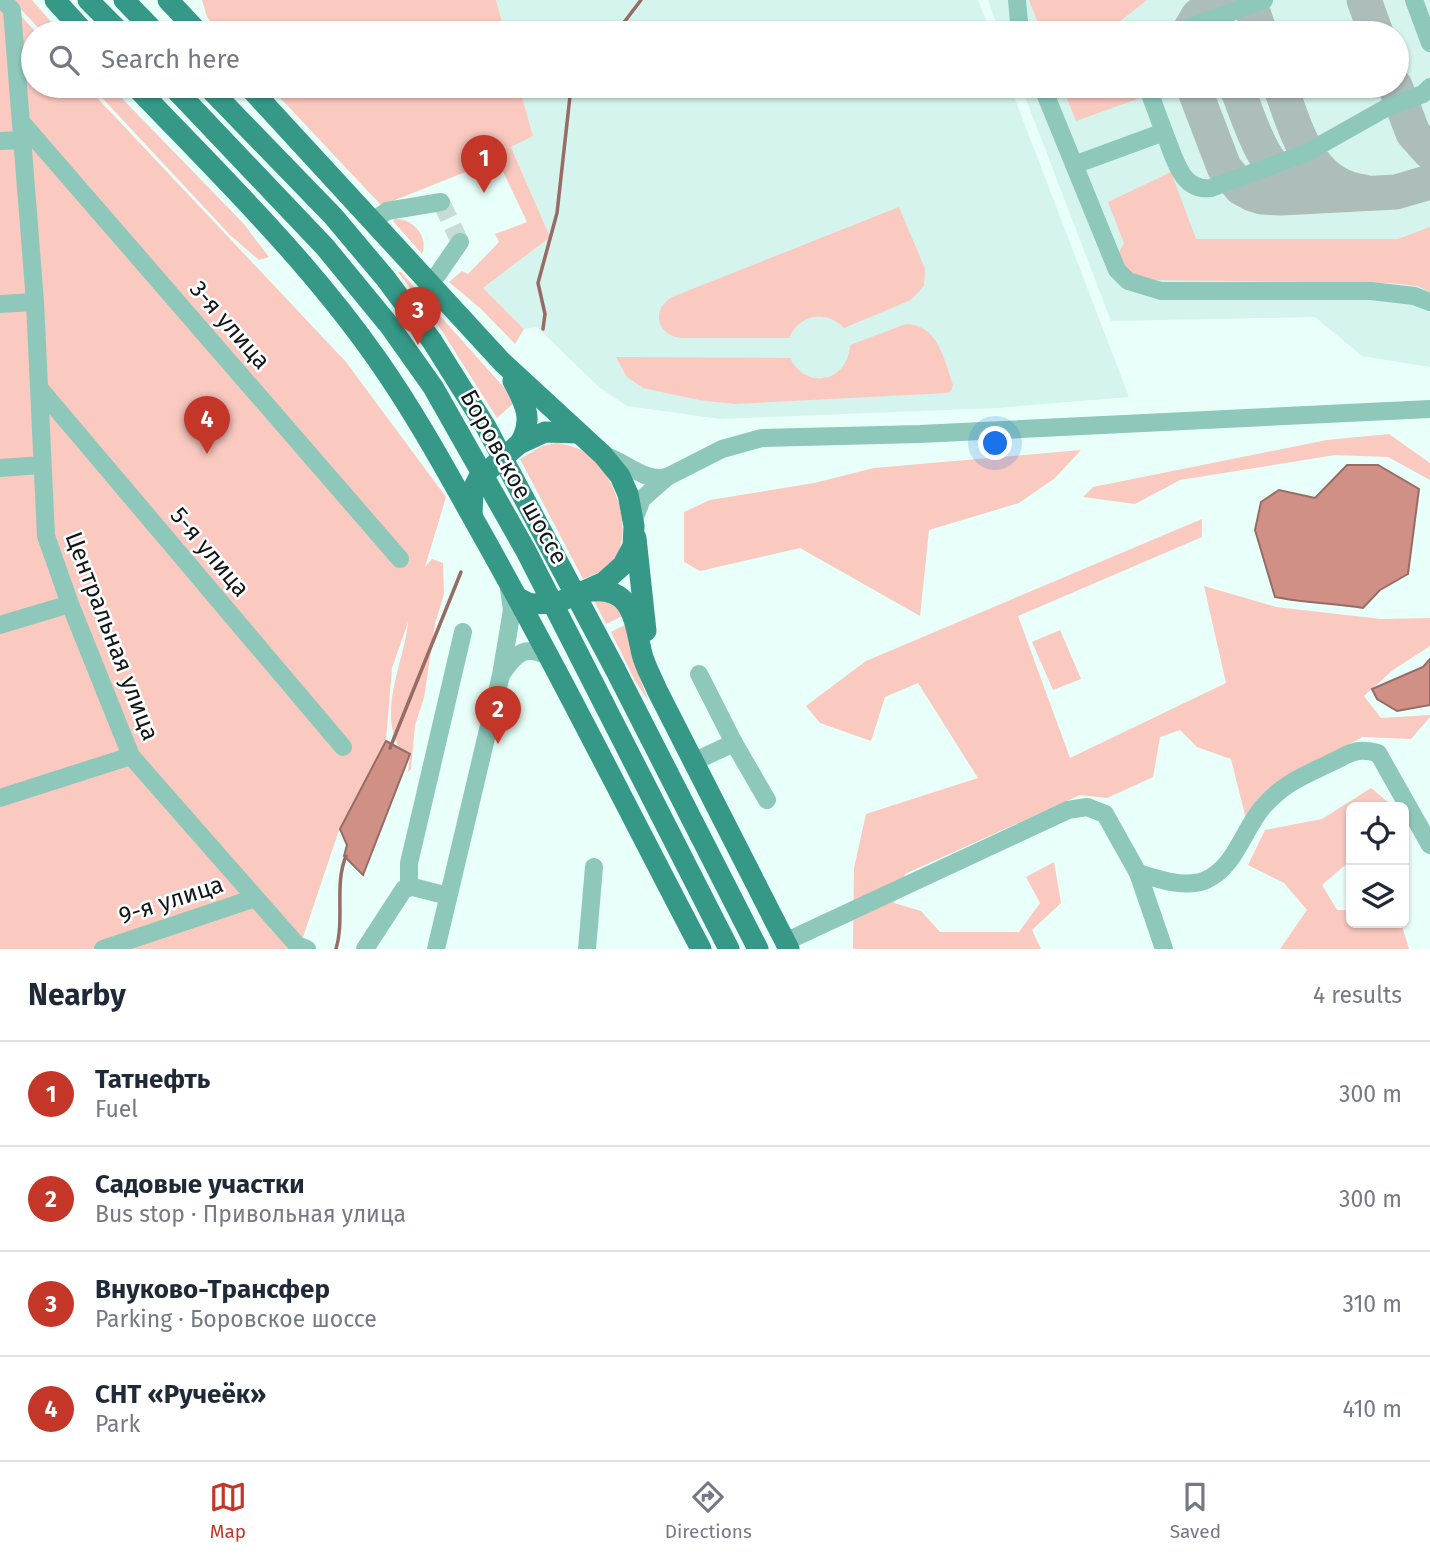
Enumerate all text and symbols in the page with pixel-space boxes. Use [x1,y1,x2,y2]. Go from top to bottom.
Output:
search box [21,21,1409,98]
icon: search [45,41,83,79]
text: Search here [101,44,240,75]
pin: 1 [461,135,507,193]
street label: 3-я улица [184,275,276,375]
pin: 3 [395,287,441,345]
street label: Боровское шоссе [454,385,574,569]
pin: 4 [184,396,230,454]
your location [978,426,1012,460]
street label: 5-я улица [165,502,255,602]
street label: Центральная улица [59,528,165,744]
pin: 2 [475,686,521,744]
map controls [1346,802,1409,928]
button: locate [1346,802,1409,865]
button: layers [1346,865,1409,928]
street label: 9-я улица [115,870,227,930]
text: Nearby [28,977,126,1013]
text: 4 results [1313,981,1402,1009]
text: Татнефть [95,1064,210,1095]
text: 1 [46,1080,56,1108]
text: 300 m [1339,1080,1402,1108]
text: Fuel [95,1095,138,1123]
text: Садовые участки [95,1169,305,1200]
text: 2 [45,1185,57,1213]
text: 300 m [1339,1185,1402,1213]
text: Bus stop · Привольная улица [95,1200,406,1228]
text: Внуково-Трансфер [95,1274,330,1305]
text: 3 [45,1290,57,1318]
text: 310 m [1342,1290,1402,1318]
text: Parking · Боровское шоссе [95,1305,377,1333]
text: СНТ «Ручеёк» [95,1379,266,1410]
text: 4 [45,1395,58,1423]
text: 410 m [1342,1395,1402,1423]
text: Park [95,1410,140,1438]
tab: Map [209,1478,247,1543]
tab: Directions [665,1478,752,1543]
tab: Saved [1170,1478,1221,1543]

